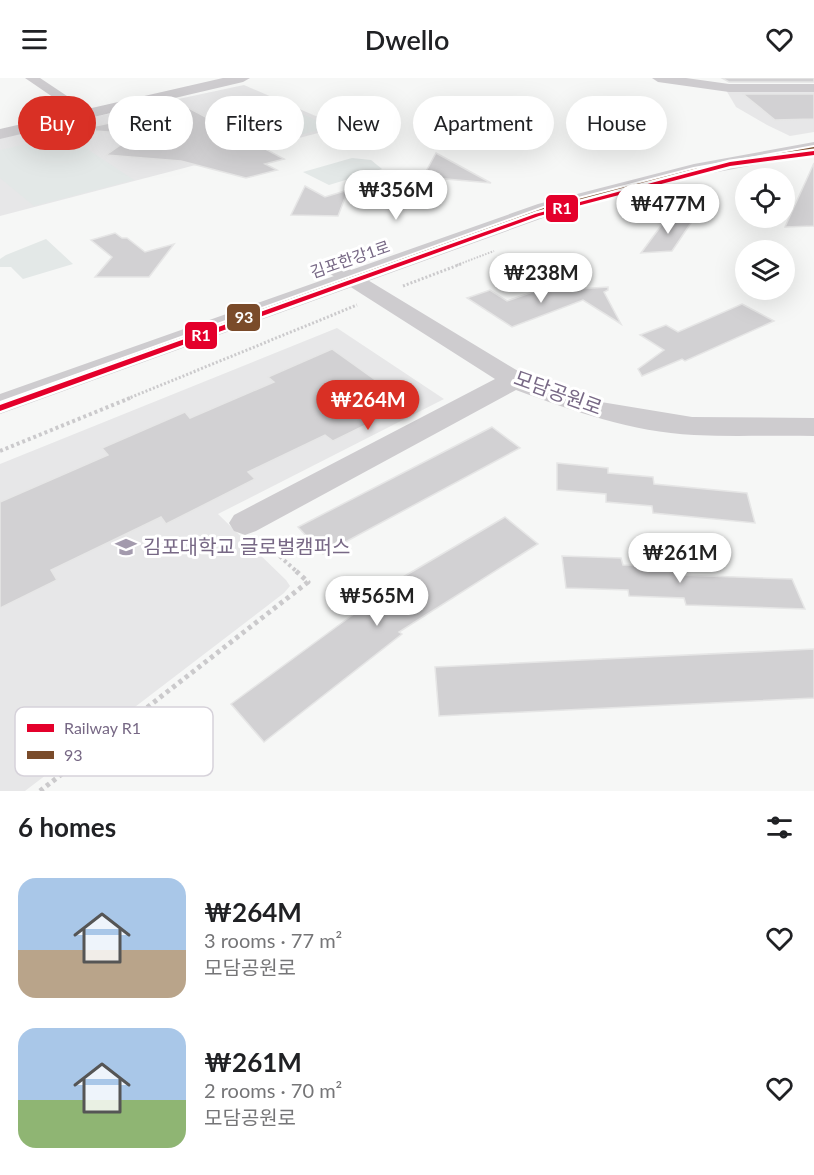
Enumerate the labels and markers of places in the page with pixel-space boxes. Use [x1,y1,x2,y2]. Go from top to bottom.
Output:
pin: ₩356M [354,170,438,221]
pin: ₩477M [626,184,710,235]
pin: ₩238M [499,253,583,304]
pin: ₩264M [326,380,410,431]
pin: ₩261M [638,533,722,584]
place label: 김포대학교 글로벌캠퍼스 [143,534,351,558]
school or university icon: 김포대학교 글로벌캠퍼스 [114,535,138,559]
pin: ₩565M [335,576,419,627]

